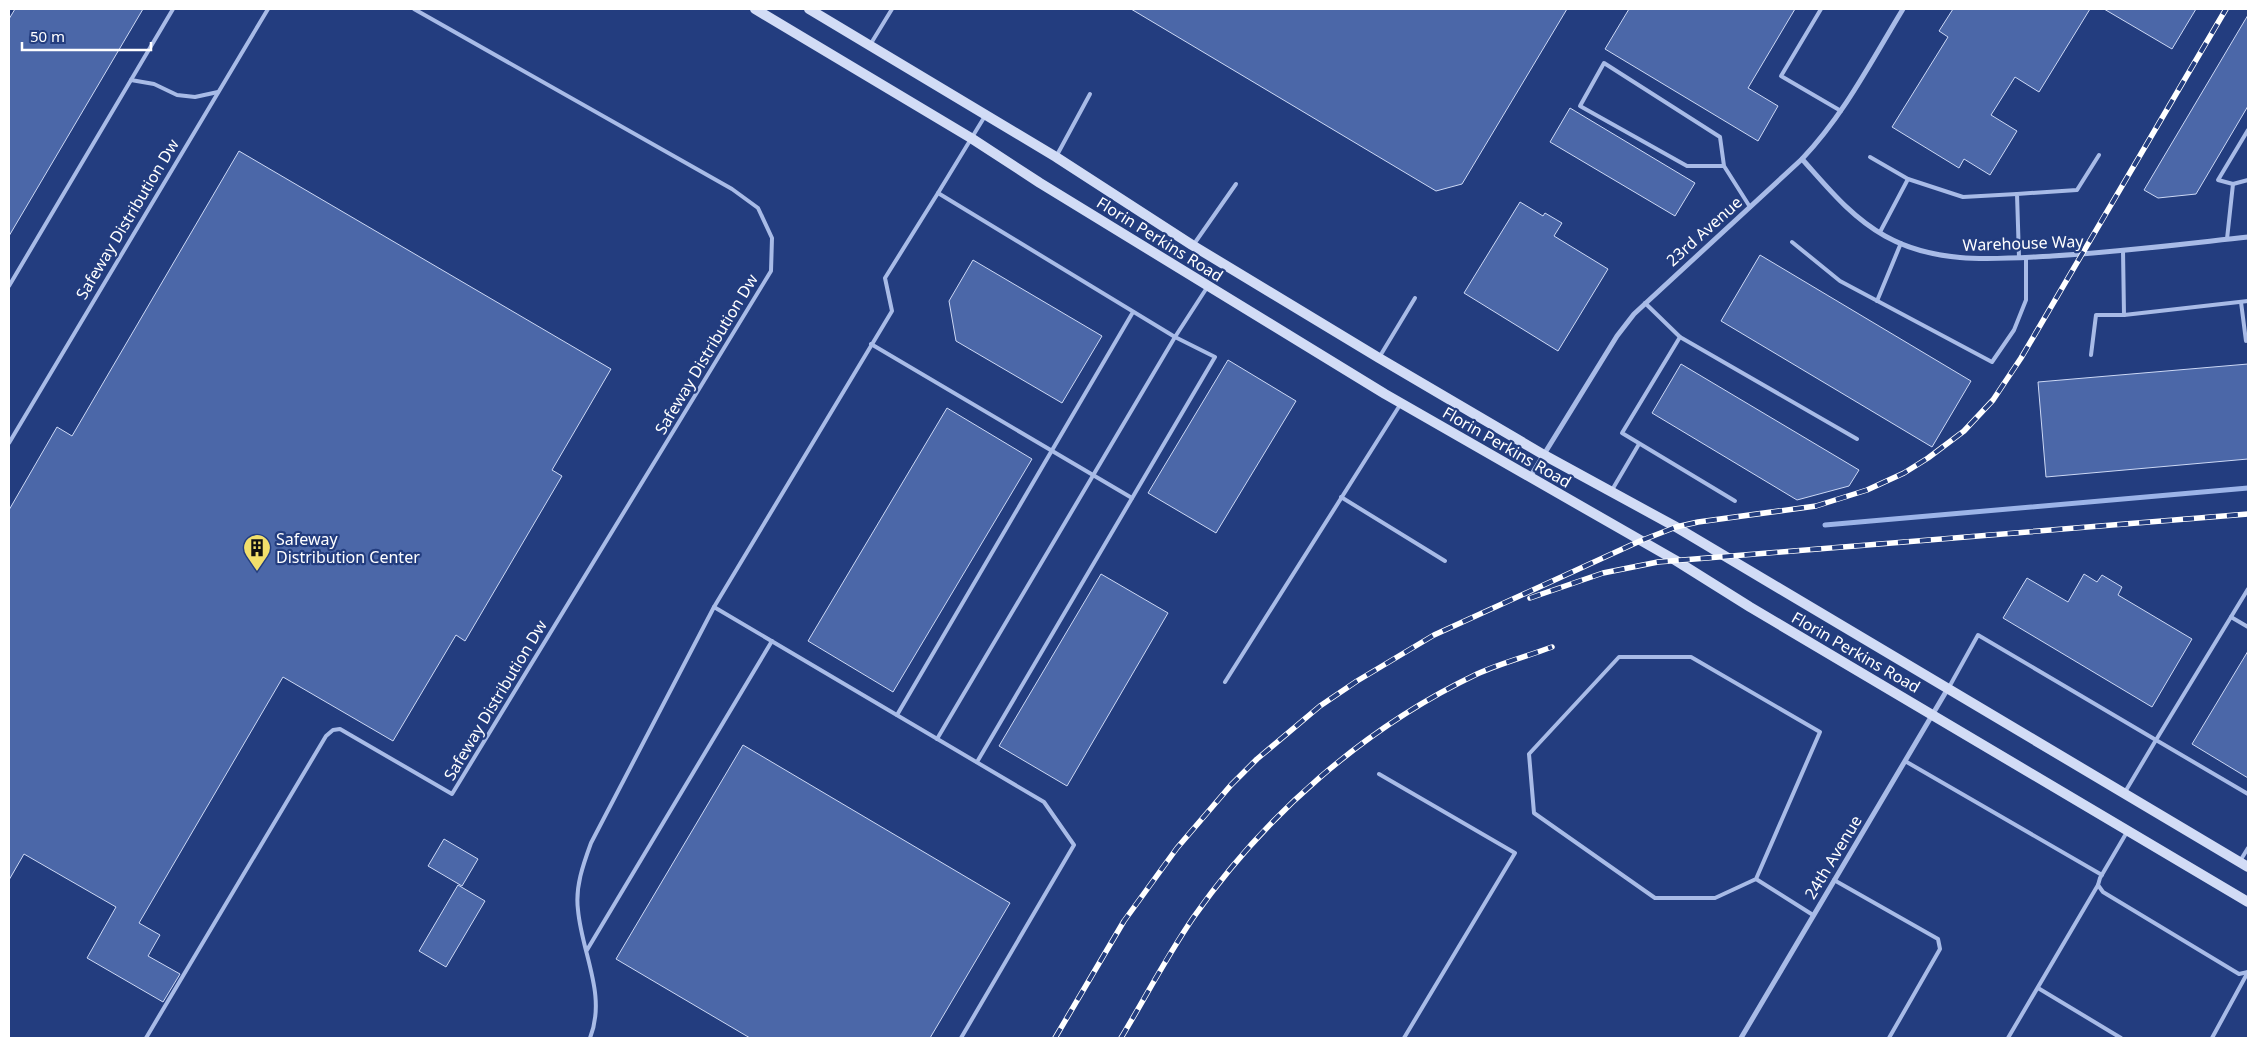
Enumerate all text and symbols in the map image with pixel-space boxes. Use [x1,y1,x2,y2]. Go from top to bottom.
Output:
scale bar [22,20,151,52]
text: 50 m [30,26,65,46]
street label: Safeway Distribution Dw [70,134,184,303]
street label: Florin Perkins Road [1093,191,1227,287]
street label: 23rd Avenue [1661,191,1747,271]
street label: Warehouse Way [1962,230,2085,256]
street label: Safeway Distribution Dw [649,269,763,438]
street label: Florin Perkins Road [1439,401,1575,493]
place label: Safeway Distribution Center [276,528,420,568]
building icon: Safeway Distribution Center [242,533,272,572]
street label: Florin Perkins Road [1788,606,1924,698]
street label: Safeway Distribution Dw [438,615,552,784]
street label: 24th Avenue [1799,811,1867,903]

